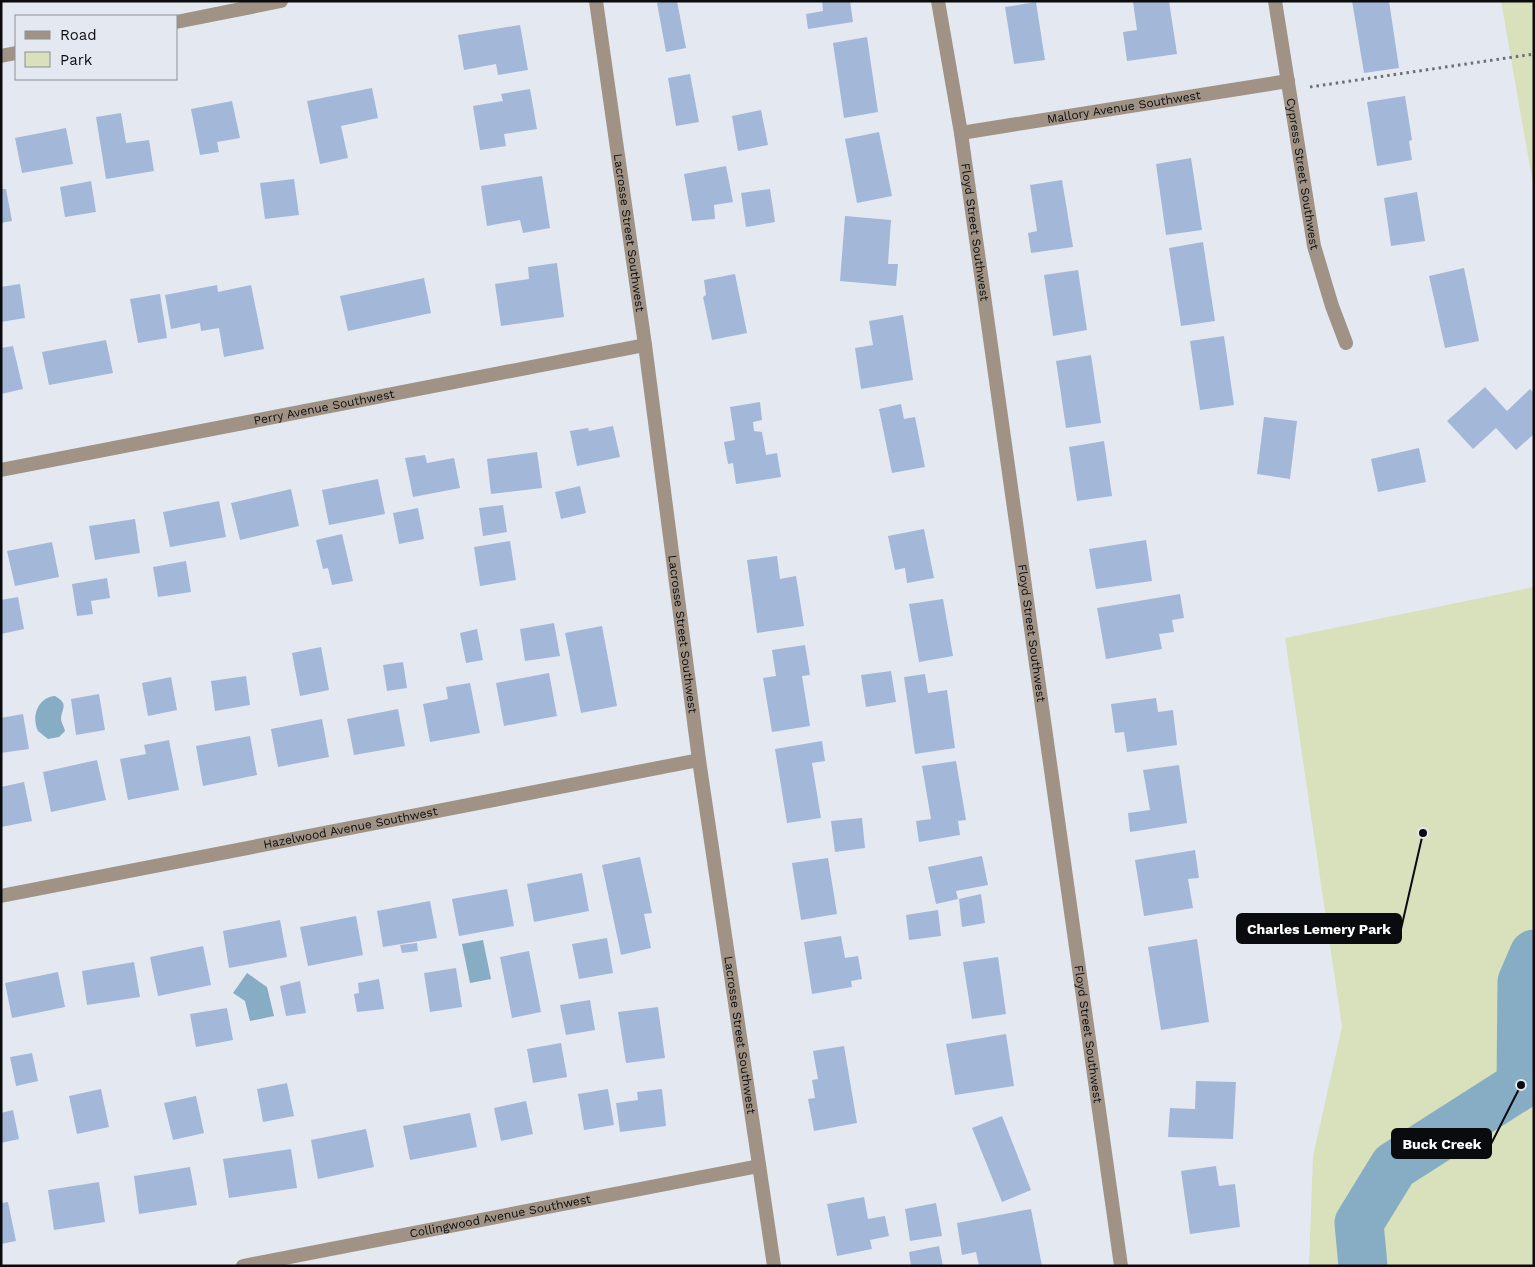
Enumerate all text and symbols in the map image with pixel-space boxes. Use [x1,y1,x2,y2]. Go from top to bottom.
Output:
legend [15,15,178,80]
text: Road [60,26,97,44]
text: Park [60,51,93,69]
street label: Mallory Avenue Southwest [1046,88,1202,126]
street label: Cypress Street Southwest [1284,97,1322,252]
street label: Lacrosse Street Southwest [611,153,647,313]
street label: Floyd Street Southwest [958,162,992,302]
street label: Perry Avenue Southwest [252,387,395,428]
street label: Lacrosse Street Southwest [665,554,700,714]
street label: Floyd Street Southwest [1015,563,1048,703]
street label: Hazelwood Avenue Southwest [262,804,439,852]
callout: Charles Lemery Park [1237,914,1401,943]
text: Charles Lemery Park [1247,921,1391,937]
street label: Lacrosse Street Southwest [721,955,758,1115]
street label: Floyd Street Southwest [1072,964,1105,1104]
callout: Buck Creek [1392,1129,1491,1158]
text: Buck Creek [1402,1136,1482,1152]
street label: Collingwood Avenue Southwest [408,1192,592,1241]

